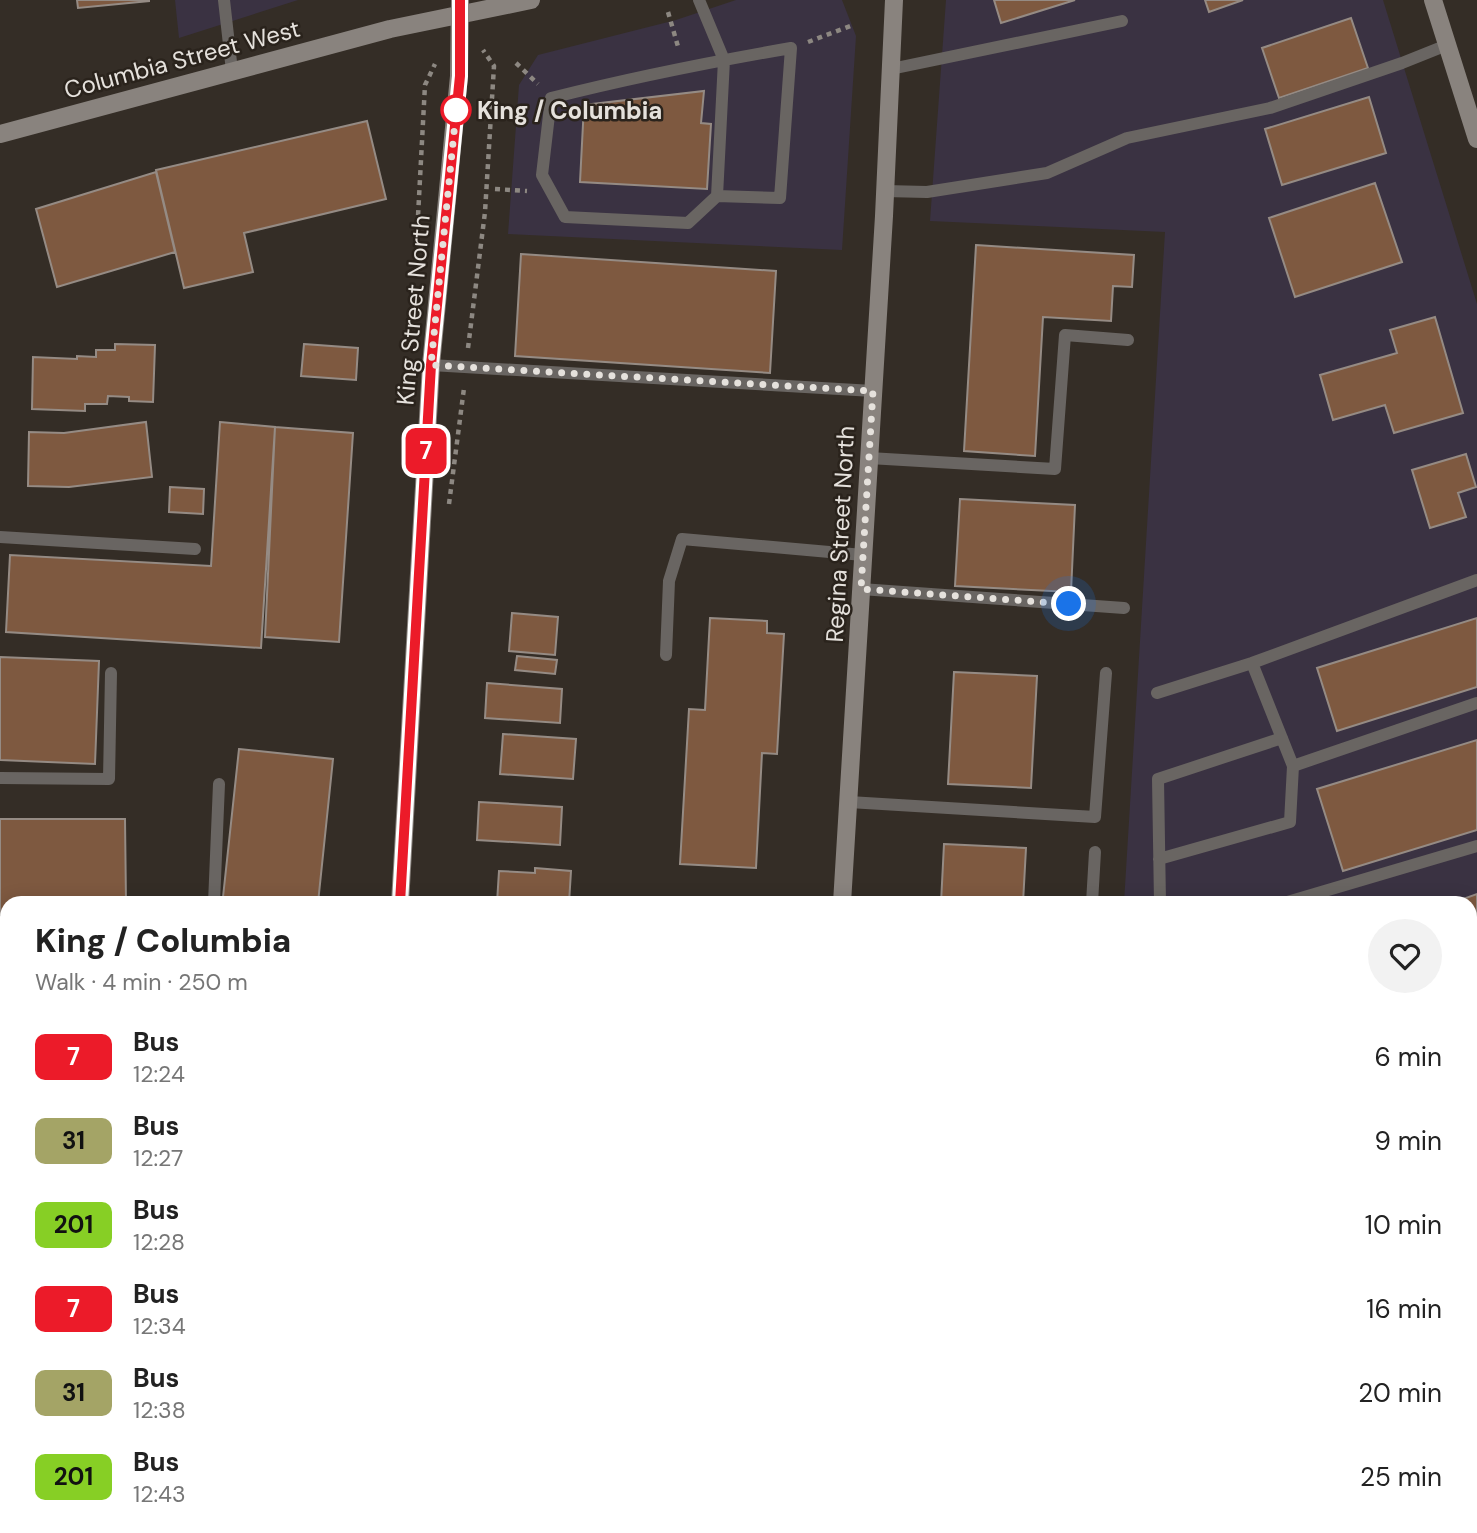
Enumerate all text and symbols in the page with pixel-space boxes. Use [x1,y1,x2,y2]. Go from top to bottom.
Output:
street label: Columbia Street West [61,13,303,105]
marker: King / Columbia [441,95,471,125]
place label: King / Columbia [477,95,662,126]
street label: King Street North [389,214,437,406]
street label: Regina Street North [819,425,861,643]
line badge: 7 [403,428,449,474]
text: 7 [420,435,432,466]
your location [1051,586,1086,621]
text: King / Columbia [35,919,291,962]
button: heart [1368,919,1442,993]
text: Walk · 4 min · 250 m [35,967,248,997]
text: Bus [133,1025,179,1059]
text: 6 min [1374,1040,1442,1074]
text: 7 [67,1041,80,1072]
text: 12:24 [133,1059,185,1089]
text: Bus [133,1109,179,1143]
text: 9 min [1374,1124,1442,1158]
text: 31 [62,1125,85,1156]
text: 12:27 [133,1143,183,1173]
text: Bus [133,1193,179,1227]
text: 10 min [1365,1208,1442,1242]
text: 201 [54,1209,93,1240]
text: 12:28 [133,1227,185,1257]
text: Bus [133,1277,179,1311]
text: 16 min [1366,1292,1442,1326]
text: 7 [67,1293,80,1324]
text: 12:34 [133,1311,186,1341]
text: Bus [133,1361,179,1395]
text: 20 min [1358,1376,1442,1410]
text: 31 [62,1377,85,1408]
text: 12:38 [133,1395,186,1425]
text: Bus [133,1445,179,1479]
text: 25 min [1360,1460,1442,1494]
text: 201 [54,1461,93,1492]
text: 12:43 [133,1479,186,1509]

